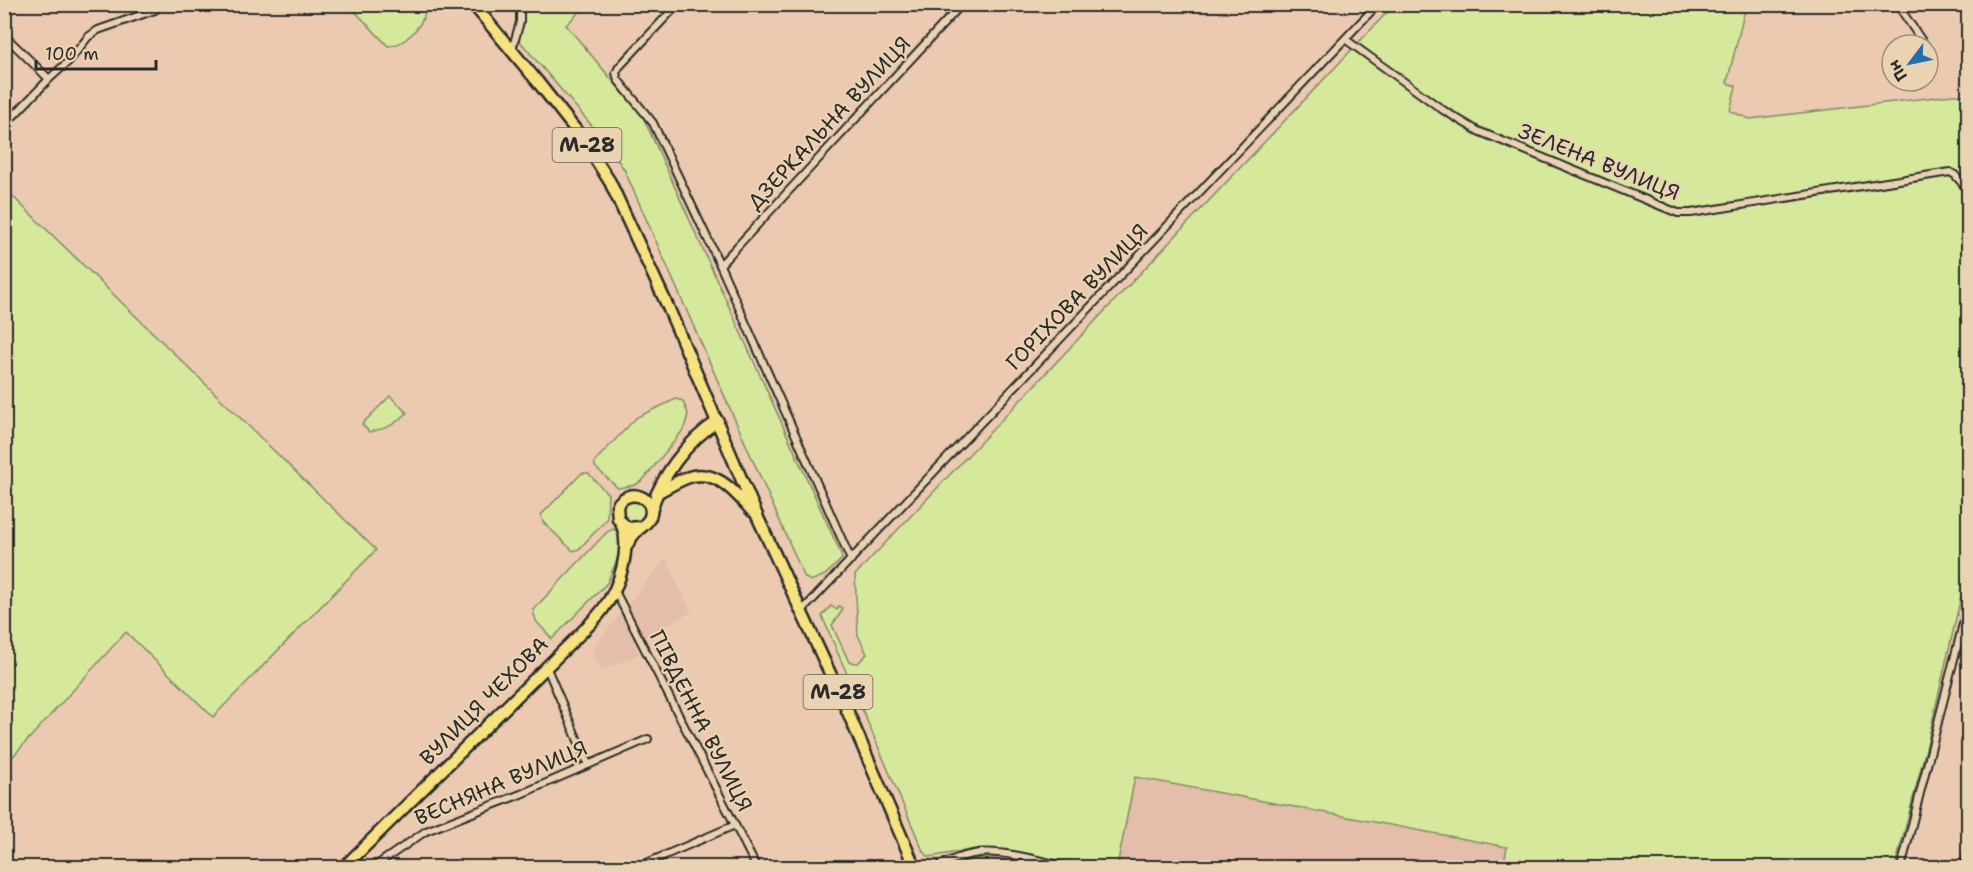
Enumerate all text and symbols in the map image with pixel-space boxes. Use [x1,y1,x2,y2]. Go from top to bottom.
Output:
street label: ДЗЕРКАЛЬНА ВУЛИЦЯ [741,30,917,216]
scale bar [36,33,156,71]
north arrow [1880,33,1940,93]
text: 100 m [45,42,99,66]
text: Пн [1883,56,1912,85]
street label: ЗЕЛЕНА ВУЛИЦЯ [1514,117,1684,207]
road number: М-28 [552,128,622,162]
street label: ГОРІХОВА ВУЛИЦЯ [1000,218,1154,376]
street label: ПІВДЕННА ВУЛИЦЯ [643,626,759,816]
street label: ВУЛИЦЯ ЧЕХОВА [414,631,554,771]
road number: М-28 [804,675,872,709]
street label: ВЕСНЯНА ВУЛИЦЯ [410,734,592,832]

